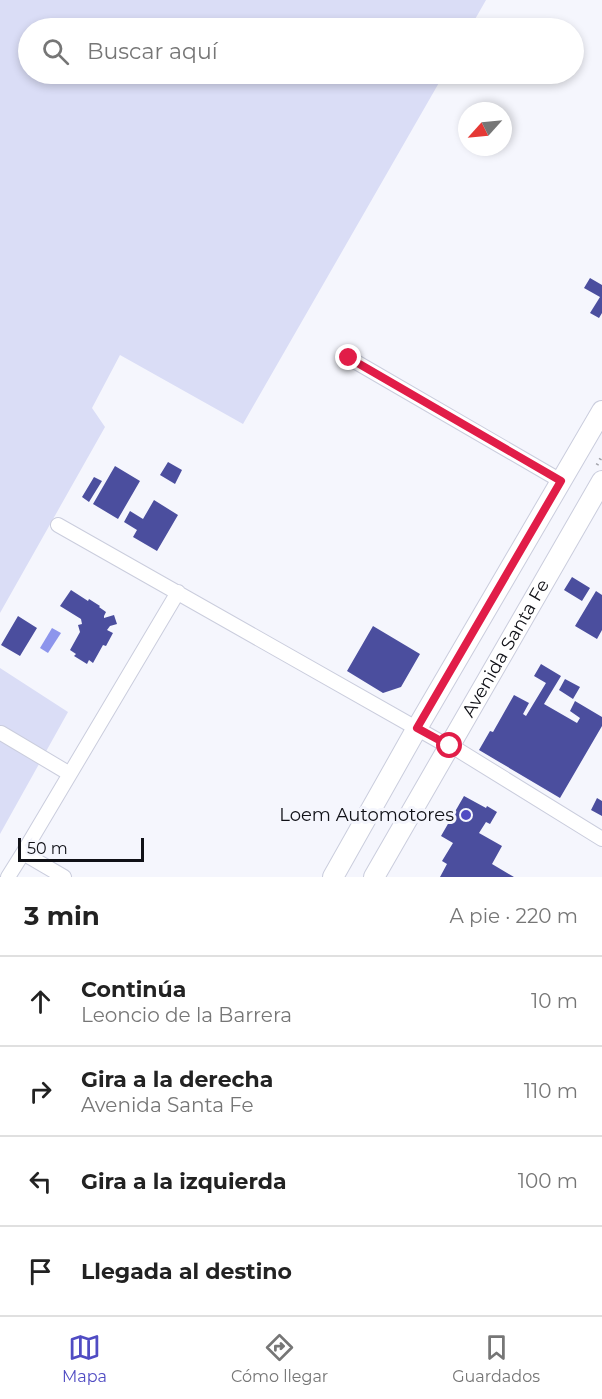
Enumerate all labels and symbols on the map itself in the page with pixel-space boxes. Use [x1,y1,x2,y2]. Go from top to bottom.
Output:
north arrow [458,102,512,156]
route end [335,344,361,370]
street label: Avenida Santa Fe [457,575,554,721]
route start [436,732,462,758]
place label: Loem Automotores [279,804,454,826]
marker: Loem Automotores [459,808,473,822]
scale bar [18,835,144,862]

